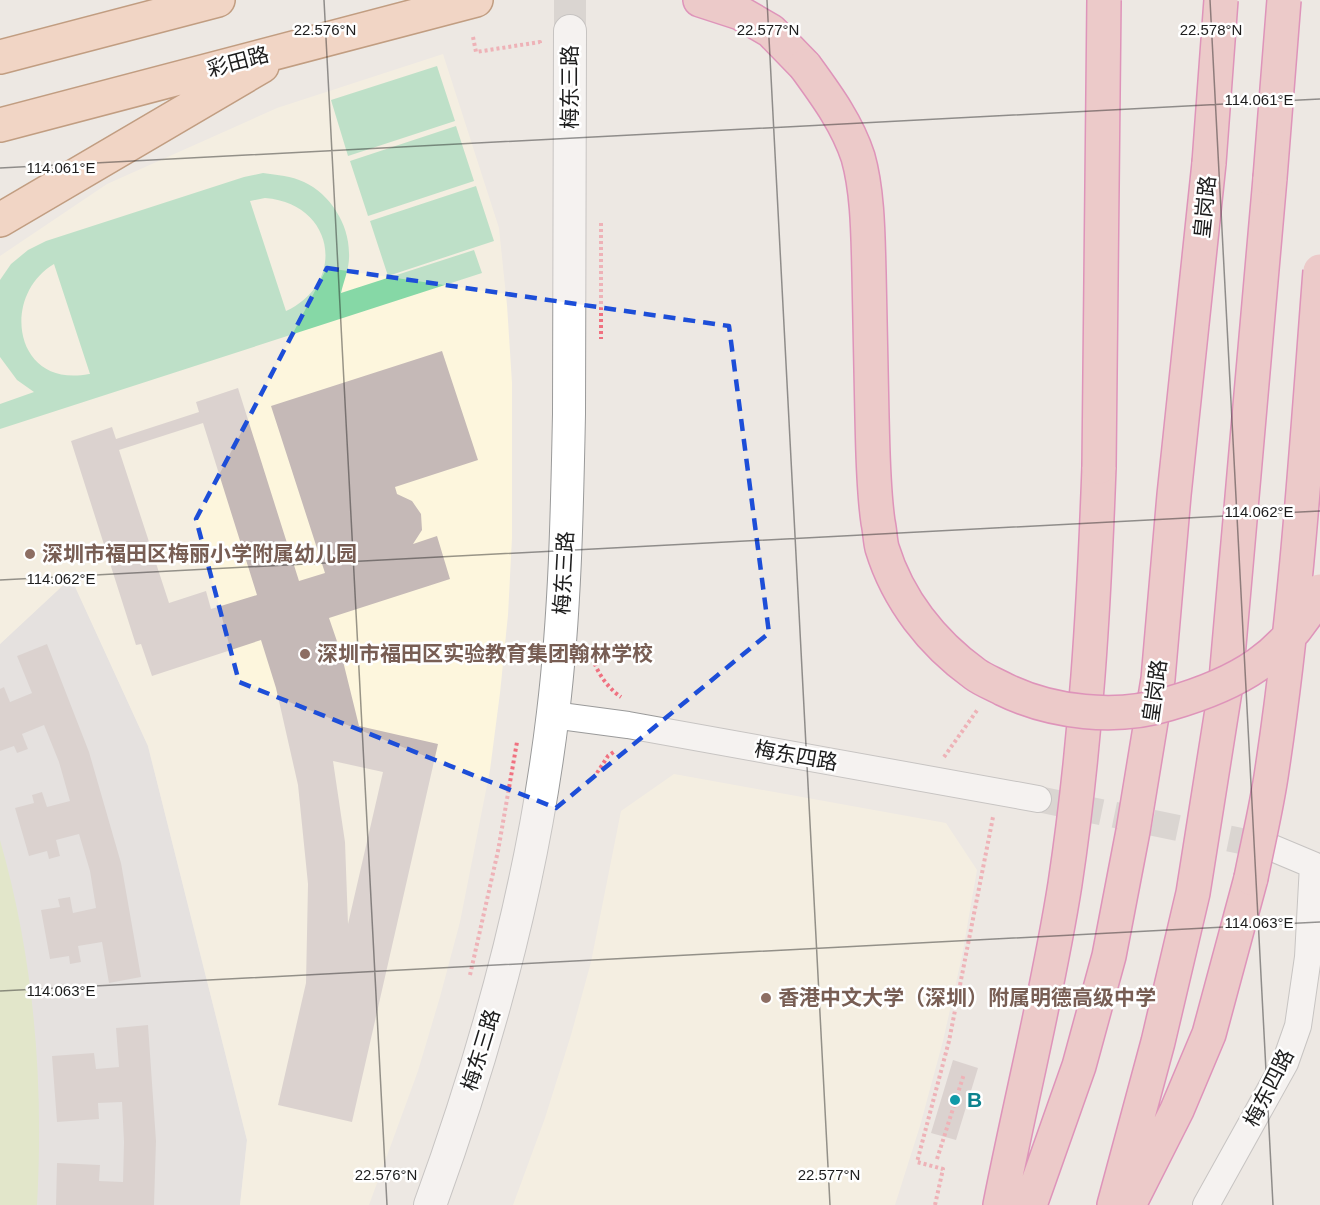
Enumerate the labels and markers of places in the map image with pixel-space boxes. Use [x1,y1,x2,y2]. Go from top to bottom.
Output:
place label: 深圳市福田区梅丽小学附属幼儿园 [42,542,357,565]
marker: 深圳市福田区梅丽小学附属幼儿园 [23,547,37,561]
place label: 深圳市福田区实验教育集团翰林学校 [317,642,653,665]
marker: 深圳市福田区实验教育集团翰林学校 [298,647,312,661]
place label: 香港中文大学（深圳）附属明德高级中学 [778,986,1156,1009]
marker: 香港中文大学（深圳）附属明德高级中学 [759,991,773,1005]
place label: B [967,1088,982,1111]
marker: B [948,1093,962,1107]

